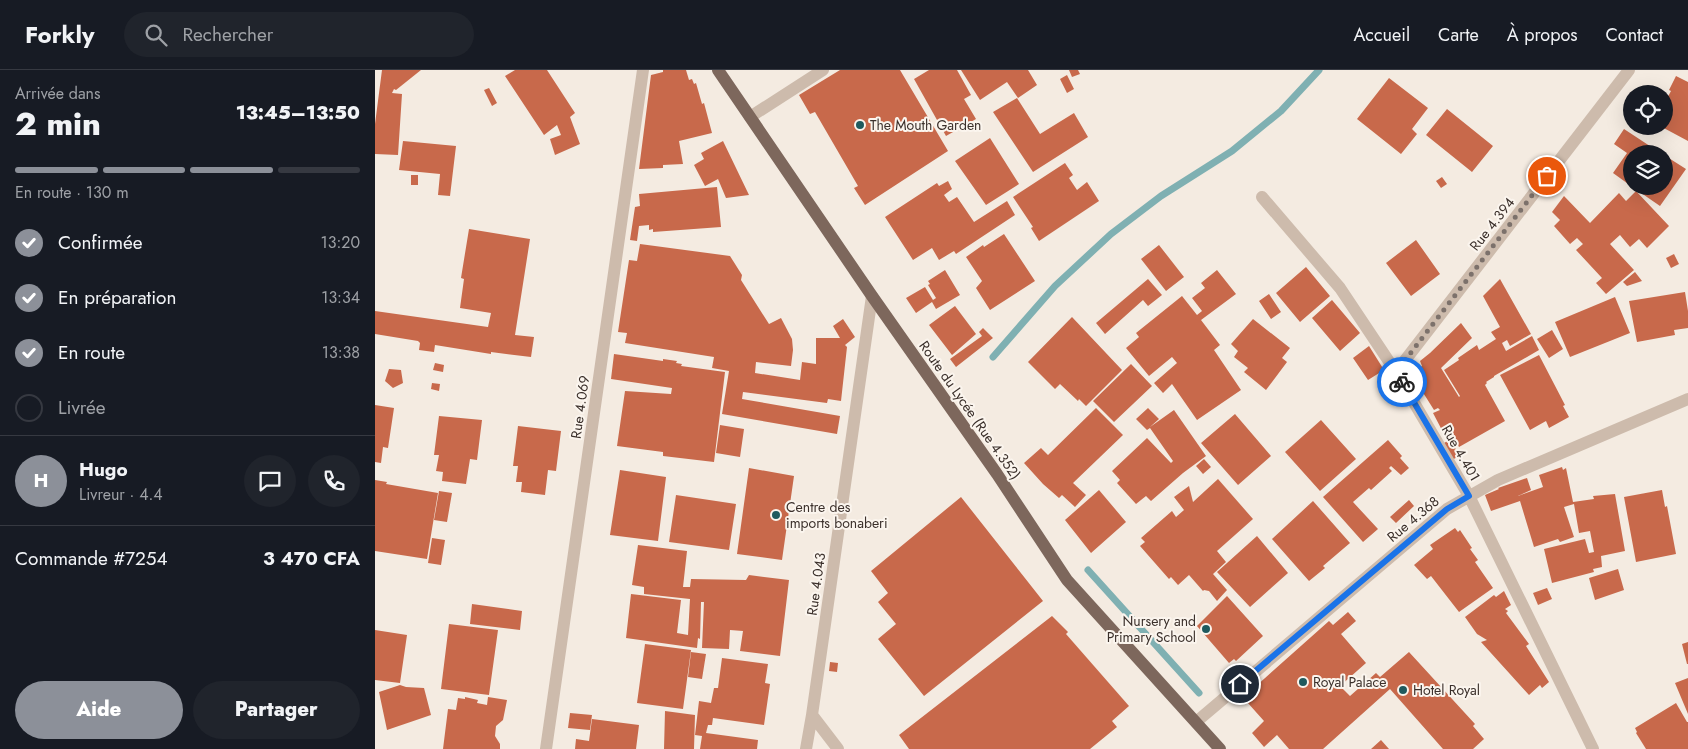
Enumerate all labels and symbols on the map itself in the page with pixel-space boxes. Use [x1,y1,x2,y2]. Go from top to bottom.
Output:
place label: The Mouth Garden [870,115,981,135]
marker: The Mouth Garden [854,119,866,131]
pin [1526,155,1568,197]
street label: Rue 4.394 [1465,193,1519,255]
street label: Route du Lycée (Rue 4.352) [914,337,1026,483]
courier [1377,357,1427,407]
street label: Rue 4.069 [566,374,594,440]
street label: Rue 4.401 [1437,421,1485,485]
street label: Rue 4.368 [1383,491,1443,547]
place label: Centre des imports bonaberi [786,497,888,533]
marker: Centre des imports bonaberi [770,509,782,521]
street label: Rue 4.043 [802,551,830,617]
place label: Nursery and Primary School [1107,611,1196,647]
marker: Nursery and Primary School [1200,623,1212,635]
pin [1219,663,1261,705]
place label: Royal Palace [1313,672,1386,692]
marker: Royal Palace [1297,676,1309,688]
place label: Hotel Royal [1413,680,1480,700]
marker: Hotel Royal [1397,684,1409,696]

